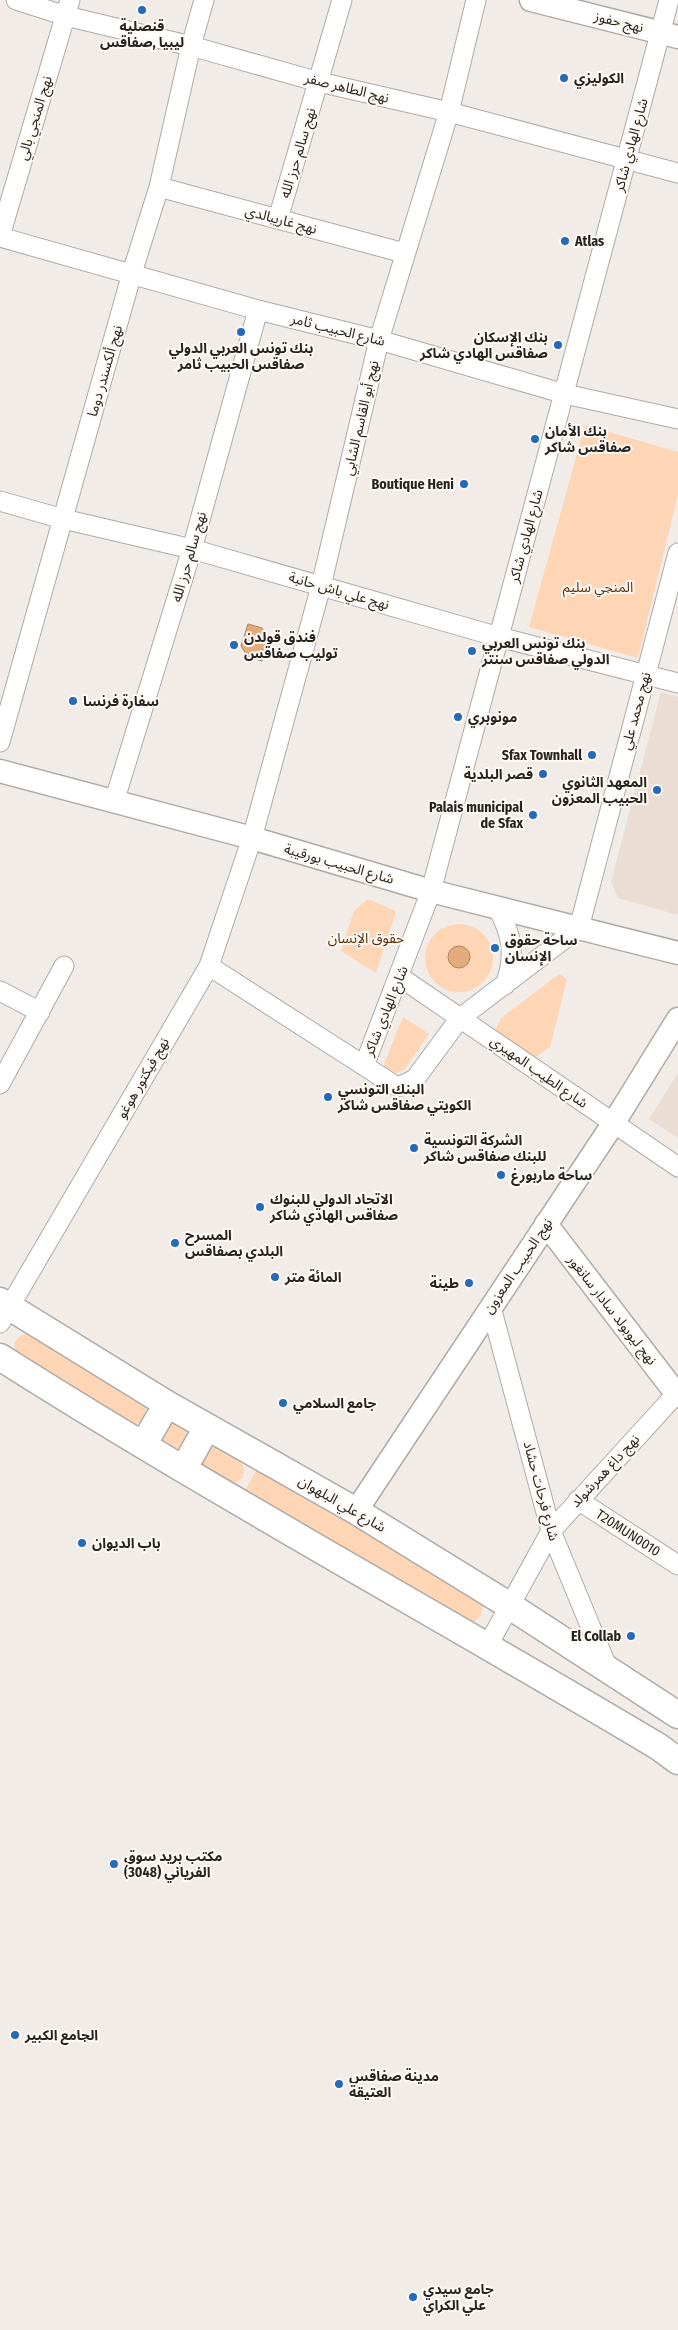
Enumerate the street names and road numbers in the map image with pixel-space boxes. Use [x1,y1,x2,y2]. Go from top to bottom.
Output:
street label: نهج حفوز [591,7,646,38]
street label: نهج الطاهر صفر [302,69,391,109]
street label: نهج المنجي بالي [14,74,58,163]
street label: شارع الهادي شاكر [610,97,654,195]
street label: نهج سالم حرز الله [276,106,322,201]
street label: نهج غاريبالدي [243,202,319,240]
street label: شارع الحبيب ثامر [288,310,387,352]
street label: نهج ألكسندر دوما [83,323,128,419]
street label: نهج أبو القاسم الشابي [339,359,385,478]
street label: شارع الهادي شاكر [505,488,549,586]
street label: نهج سالم حرز الله [168,510,212,605]
street label: نهج علي باش حانبة [286,569,391,616]
street label: نهج محمد علي [617,670,657,752]
street label: شارع الحبيب بورقيبة [282,840,396,890]
street label: شارع الهادي شاكر [360,963,414,1060]
street label: شارع الطيب المهيري [486,1032,591,1114]
street label: نهج فيكتور هوغو [113,1034,175,1122]
street label: نهج الحبيب المعزون [480,1215,558,1318]
street label: نهج ليوبولد سادار سانغور [562,1251,660,1370]
street label: نهج داغ همرشولد [567,1431,645,1512]
street label: شارع فرحات حشاد [518,1439,562,1543]
street label: شارع علي البلهوان [294,1472,389,1538]
street label: T20MUN0010 [592,1506,664,1560]

